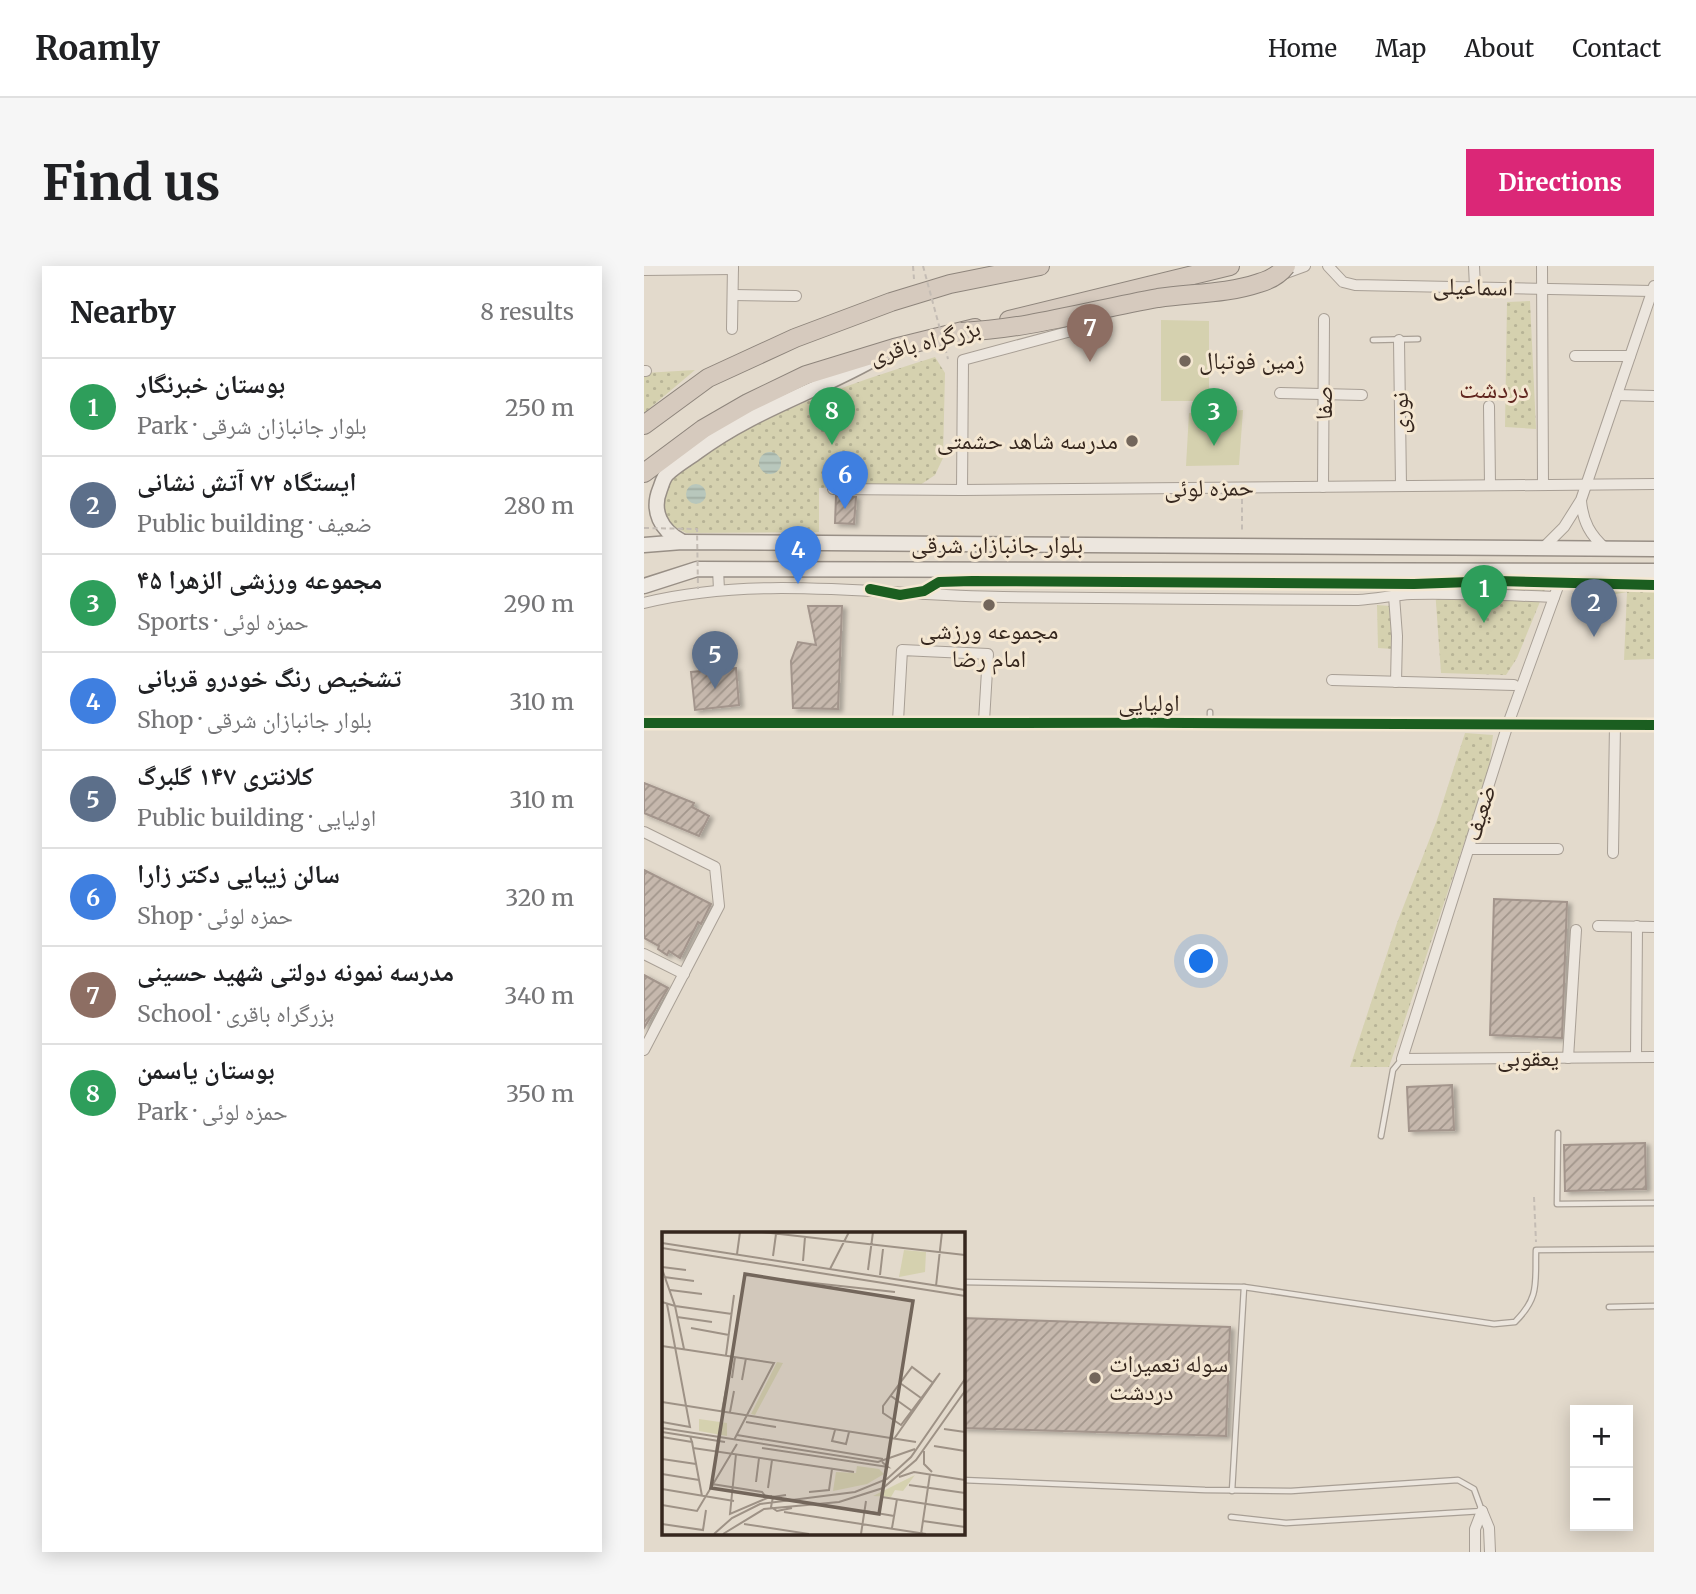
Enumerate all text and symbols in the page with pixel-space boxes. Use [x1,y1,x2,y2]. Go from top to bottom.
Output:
text: Roamly [35,28,160,69]
text: Home [1268,33,1337,64]
text: Map [1375,33,1426,64]
text: About [1464,33,1534,64]
text: Contact [1572,33,1661,64]
button: Directions [1466,149,1654,216]
text: Find us [42,152,220,213]
street label: اسماعیلی [1432,270,1514,303]
text: Nearby [70,293,176,331]
text: 8 results [480,297,574,326]
pin: 7 [1067,304,1113,362]
street label: بزرگراه باقری [866,312,984,371]
place label: زمین فوتبال [1199,345,1304,376]
marker: زمین فوتبال [1177,353,1193,369]
text: بوستان خبرنگار [137,367,285,400]
district label: دردشت [1459,372,1529,405]
street label: صفا [1308,386,1339,420]
pin: 8 [809,387,855,445]
pin: 3 [1191,388,1237,446]
street label: نوری [1384,392,1415,434]
text: 1 [88,393,98,422]
text: 250 m [505,393,574,422]
text: Park · بلوار جانبازان شرقی [137,411,367,440]
place label: مدرسه شاهد حشمتی [937,425,1118,456]
marker: مدرسه شاهد حشمتی [1124,433,1140,449]
pin: 6 [822,451,868,509]
text: ایستگاه ۷۲ آتش نشانی [137,465,357,498]
street label: حمزه لوئی [1164,471,1254,504]
text: 2 [86,491,100,520]
text: 280 m [504,491,574,520]
text: Public building · ضعیف [137,509,372,538]
pin: 4 [775,526,821,584]
street label: بلوار جانبازان شرقی [911,529,1083,560]
text: مجموعه ورزشی الزهرا ۴۵ [137,563,382,596]
pin: 1 [1461,565,1507,623]
pin: 2 [1571,579,1617,637]
text: 3 [86,589,100,618]
text: 290 m [504,589,574,618]
marker: مجموعه ورزشی امام رضا [981,597,997,613]
text: Sports · حمزه لوئی [137,607,309,636]
place label: مجموعه ورزشی امام رضا [920,615,1058,675]
pin: 5 [692,631,738,689]
text: تشخیص رنگ خودرو قربانی [137,661,401,694]
text: 4 [86,687,100,716]
text: 310 m [509,687,574,716]
street label: اولیایی [1118,687,1180,718]
text: Shop · بلوار جانبازان شرقی [137,705,372,734]
text: کلانتری ۱۴۷ گلبرگ [137,759,314,792]
street label: ضعیف [1456,781,1503,845]
text: 5 [86,785,100,814]
text: 310 m [509,785,574,814]
text: Public building · اولیایی [137,803,376,832]
text: سالن زیبایی دکتر زارا [137,857,340,890]
text: 6 [86,883,100,912]
text: 320 m [505,883,574,912]
text: Shop · حمزه لوئی [137,901,293,930]
your location [1184,944,1218,978]
text: مدرسه نمونه دولتی شهید حسینی [137,955,454,988]
text: 7 [86,981,100,1010]
text: 340 m [504,981,574,1010]
text: School · بزرگراه باقری [137,999,334,1028]
street label: یعقوبی [1497,1042,1559,1073]
text: بوستان یاسمن [137,1053,275,1086]
text: 8 [86,1079,100,1108]
text: 350 m [506,1079,574,1108]
text: Park · حمزه لوئی [137,1097,288,1126]
inset map [662,1232,964,1534]
place label: سوله تعمیرات دردشت [1109,1348,1228,1407]
marker: سوله تعمیرات دردشت [1087,1370,1103,1386]
map controls [1570,1405,1633,1531]
button: + [1570,1405,1633,1468]
button: − [1570,1468,1633,1531]

